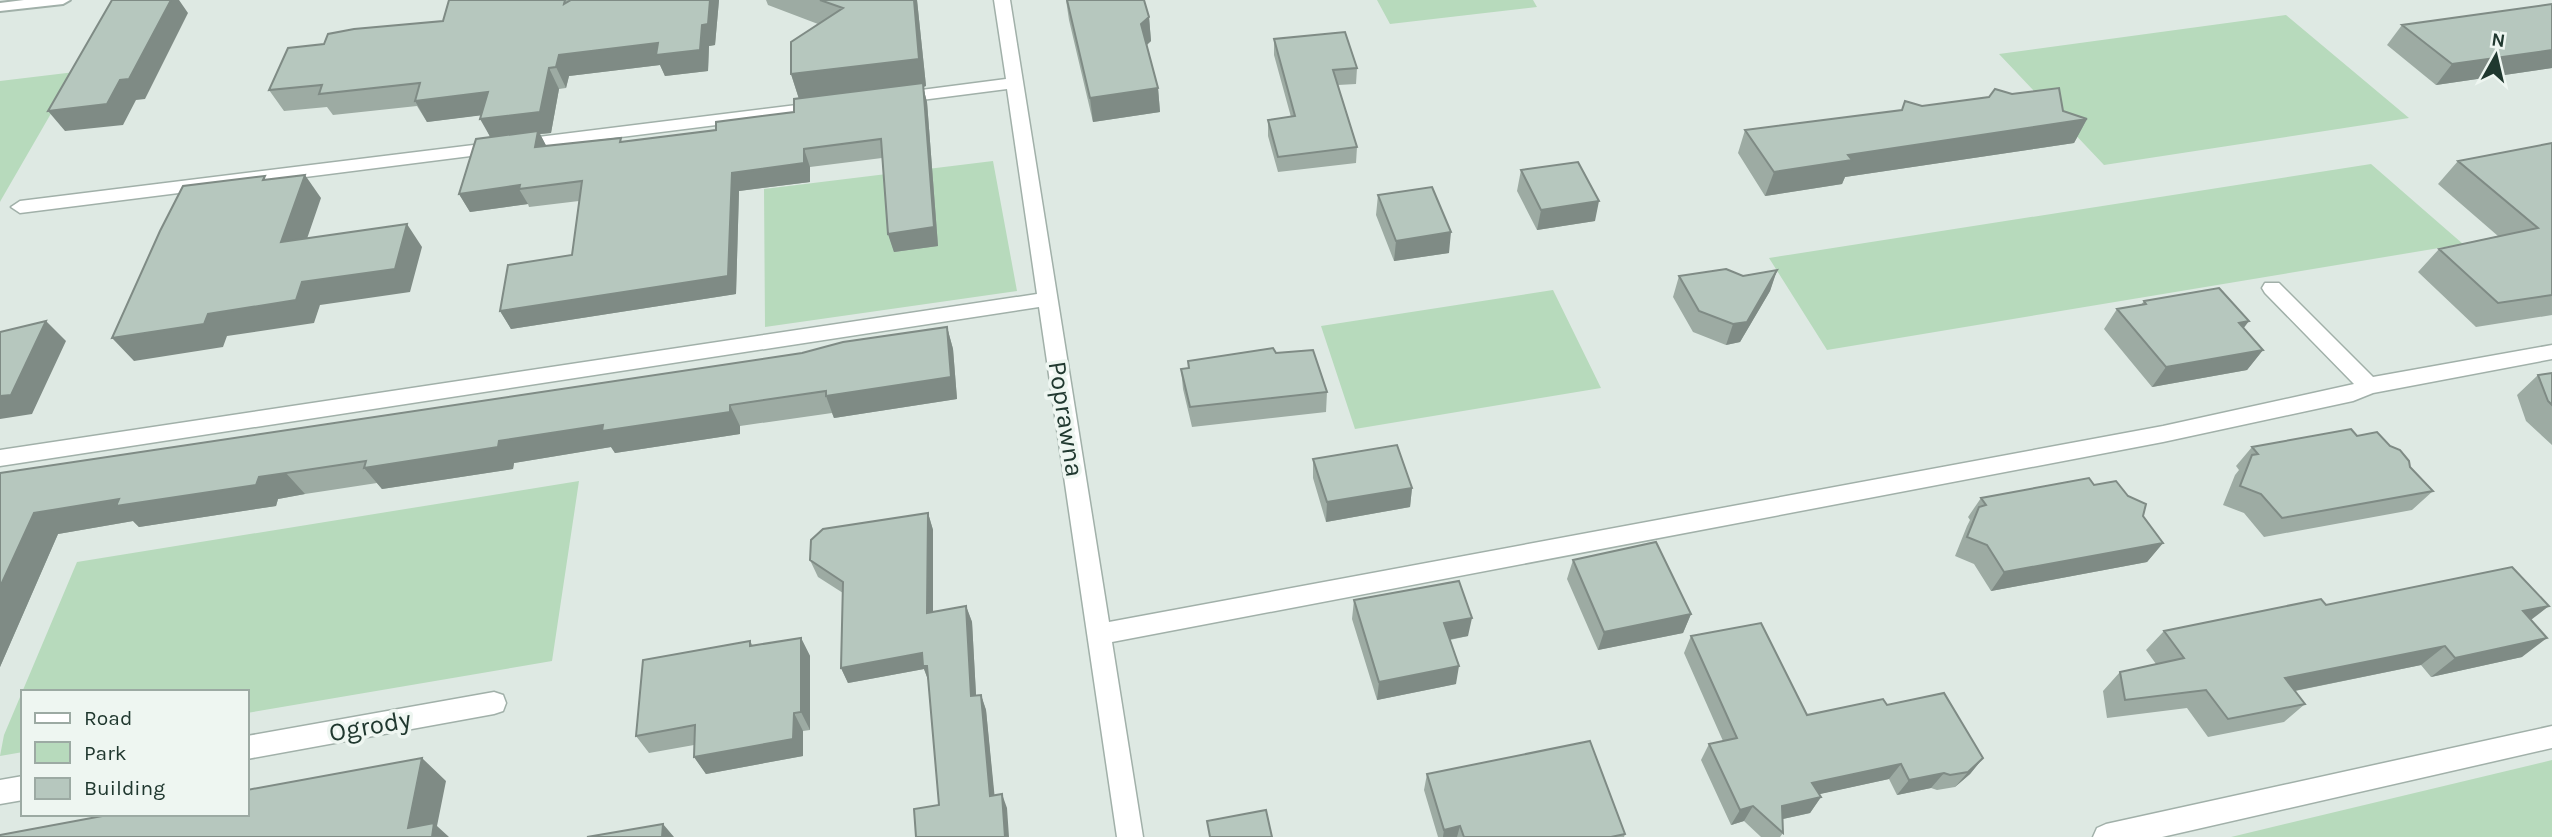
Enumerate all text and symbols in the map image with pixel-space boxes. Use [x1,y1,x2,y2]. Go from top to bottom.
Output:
north arrow [2461,21,2531,91]
text: N [2490,28,2507,52]
street label: Poprawna [1042,359,1090,479]
legend [21,690,248,816]
street label: Ogrody [327,704,413,748]
text: Road [84,706,132,730]
text: Park [84,741,127,765]
text: Building [84,776,165,800]

